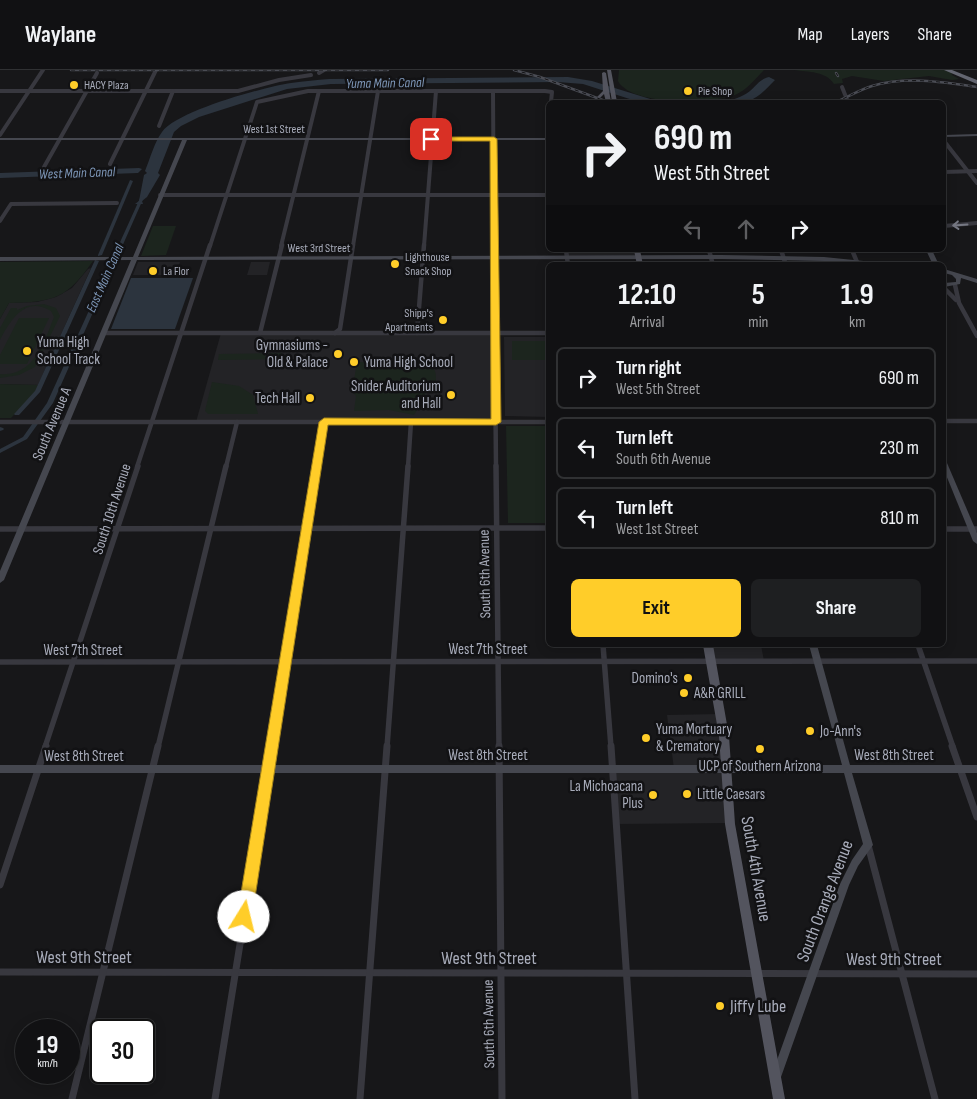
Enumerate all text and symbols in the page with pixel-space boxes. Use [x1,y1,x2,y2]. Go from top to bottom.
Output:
text: Waylane [25,20,96,49]
text: Map [798,24,823,45]
text: Layers [851,24,890,45]
text: Share [918,24,952,45]
water label: Yuma Main Canal [346,74,425,92]
place label: HACY Plaza [84,78,129,93]
marker: HACY Plaza [68,79,80,91]
place label: Pie Shop [698,84,732,99]
marker: Pie Shop [682,85,694,97]
text: 690 m [654,117,732,160]
pin [410,118,452,160]
icon: right [571,120,636,185]
street label: West 1st Street [243,122,305,137]
icon: arrive [417,125,445,153]
text: West 5th Street [654,160,770,187]
water label: West Main Canal [39,163,116,183]
icon: left [679,215,707,243]
icon: ahead [732,215,760,243]
icon: right [785,215,813,243]
one-way arrow [953,220,969,229]
water label: East Main Canal [82,241,128,315]
street label: West 3rd Street [288,241,351,256]
place label: Lighthouse Snack Shop [405,250,451,279]
marker: Lighthouse Snack Shop [389,258,401,270]
place label: La Flor [163,264,190,279]
marker: La Flor [147,265,159,277]
text: 12:10 [618,277,676,313]
text: 5 [752,277,765,313]
text: 1.9 [841,277,874,313]
place label: Shipp's Apartments [384,306,433,335]
text: Arrival [630,313,664,332]
text: min [748,313,768,332]
text: km [849,313,865,332]
marker: Shipp's Apartments [437,314,449,326]
place label: Yuma High School Track [37,333,100,369]
place label: Gymnasiums - Old & Palace [256,336,328,372]
marker: Yuma High School Track [21,345,33,357]
marker: Gymnasiums - Old & Palace [332,348,344,360]
place label: Yuma High School [364,353,453,372]
marker: Yuma High School [348,356,360,368]
text: Turn right [616,357,681,380]
icon: right [573,364,601,392]
text: 690 m [879,367,919,390]
place label: Snider Auditorium and Hall [351,377,441,413]
text: West 5th Street [616,380,700,399]
street label: South Avenue A [28,384,76,464]
place label: Tech Hall [255,389,300,408]
marker: Snider Auditorium and Hall [445,389,457,401]
marker: Tech Hall [304,392,316,404]
text: Turn left [616,427,673,450]
icon: left [573,434,601,462]
text: 230 m [879,437,919,460]
text: South 6th Avenue [616,450,711,469]
street label: South 10th Avenue [88,461,136,557]
text: Turn left [616,497,673,520]
icon: left [573,504,601,532]
text: 810 m [880,507,919,530]
text: West 1st Street [616,520,698,539]
street label: South 6th Avenue [475,529,495,619]
button: Exit [571,579,741,637]
button: Share [751,579,921,637]
street label: West 7th Street [448,640,528,659]
street label: West 7th Street [43,641,123,660]
place label: Domino's [632,669,678,688]
marker: Domino's [682,672,694,684]
place label: A&R GRILL [693,684,746,703]
marker: A&R GRILL [678,687,690,699]
place label: Yuma Mortuary & Crematory [656,720,732,756]
place label: Jo-Ann's [819,722,861,741]
marker: Jo-Ann's [804,725,816,737]
marker: Yuma Mortuary & Crematory [640,732,652,744]
marker: UCP of Southern Arizona [754,743,766,755]
street label: West 8th Street [448,746,528,765]
street label: West 8th Street [854,746,934,765]
street label: West 8th Street [44,747,124,766]
place label: UCP of Southern Arizona [699,757,822,776]
place label: La Michoacana Plus [569,777,643,813]
place label: Little Caesars [697,785,765,804]
marker: Little Caesars [681,788,693,800]
marker: La Michoacana Plus [647,789,659,801]
street label: South 4th Avenue [736,815,776,923]
street label: South Orange Avenue [792,837,858,965]
position arrow [217,890,269,942]
street label: West 9th Street [36,947,132,968]
street label: West 9th Street [441,948,537,969]
street label: West 9th Street [846,949,942,970]
street label: South 6th Avenue [479,979,499,1069]
place label: Jiffy Lube [729,996,786,1017]
marker: Jiffy Lube [714,1000,726,1012]
speed limit sign: 30 [90,1019,155,1084]
text: 19 [37,1030,58,1061]
text: km/h [37,1056,58,1071]

